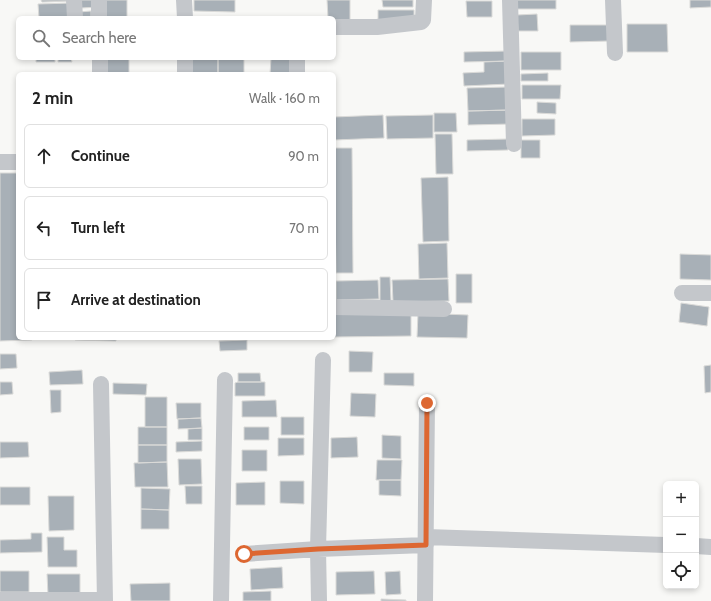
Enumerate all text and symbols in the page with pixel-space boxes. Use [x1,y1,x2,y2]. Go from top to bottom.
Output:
search box [16,16,336,60]
icon: search [30,27,52,49]
text: Search here [62,29,137,47]
text: 2 min [32,88,73,108]
text: Walk · 160 m [249,90,320,106]
icon: ahead [33,145,55,167]
text: Continue [71,147,130,165]
text: 90 m [288,148,319,164]
icon: left [33,217,55,239]
text: Turn left [71,219,125,237]
text: 70 m [289,220,319,236]
icon: arrive [33,289,55,311]
text: Arrive at destination [71,291,201,309]
route end [418,394,436,412]
map controls [663,481,699,589]
button: + [663,481,699,517]
button: − [663,517,699,553]
route start [235,545,253,563]
button: locate [663,553,699,589]

